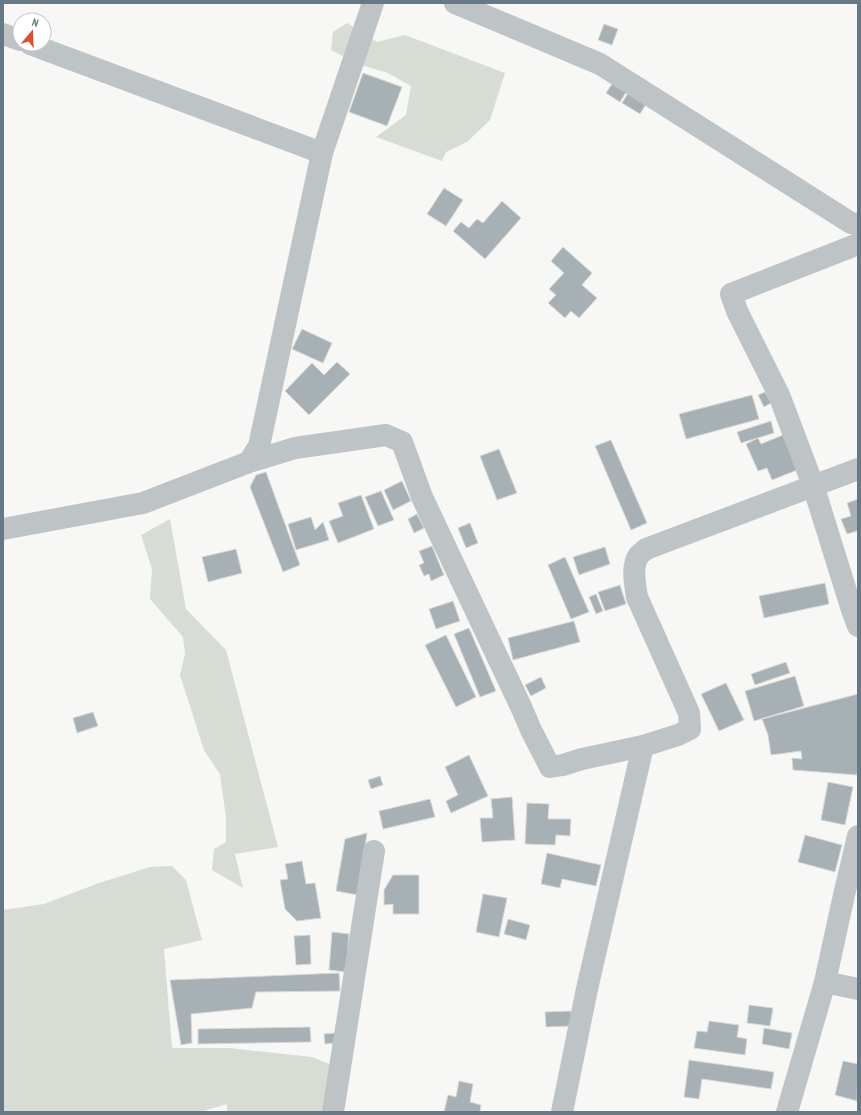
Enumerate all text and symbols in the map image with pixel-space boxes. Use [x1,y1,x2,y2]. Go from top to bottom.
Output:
north arrow [12,12,52,52]
text: N [30,15,40,30]

